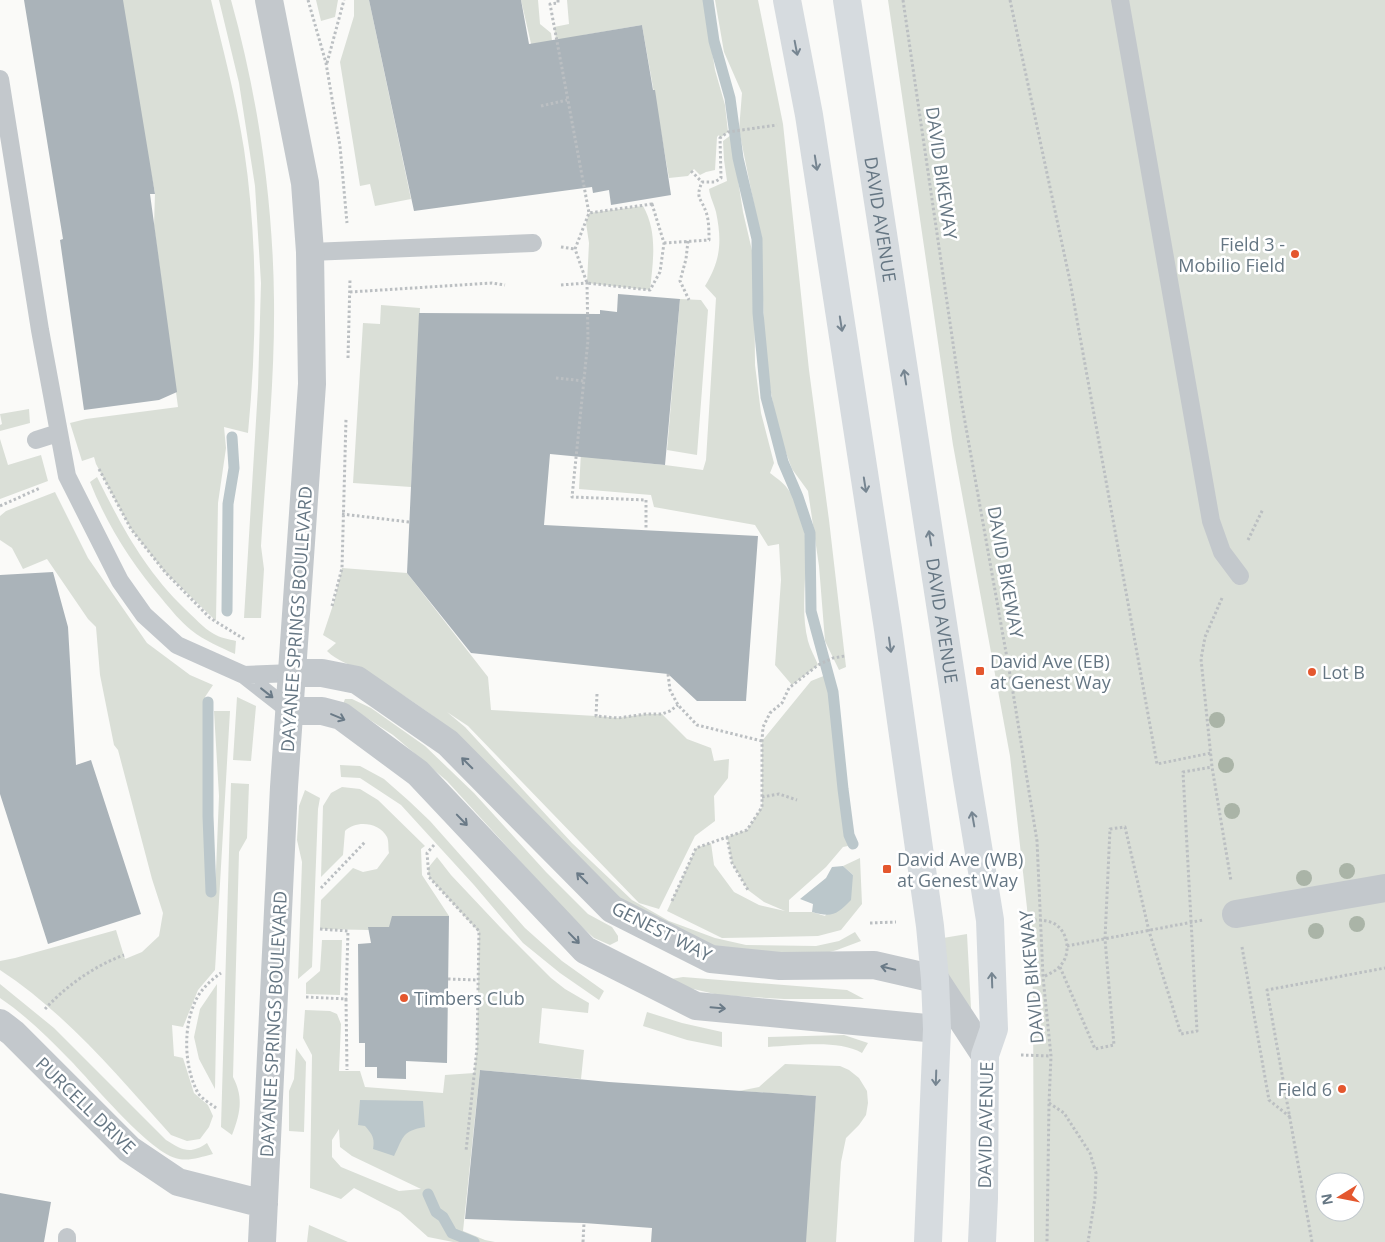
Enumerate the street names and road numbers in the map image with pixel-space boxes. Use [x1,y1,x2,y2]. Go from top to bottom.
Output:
street label: DAVID BIKEWAY [921,105,963,242]
street label: DAVID AVENUE [859,155,902,284]
street label: DAYANEE SPRINGS BOULEVARD [275,485,317,753]
street label: DAVID BIKEWAY [983,504,1030,641]
street label: DAVID AVENUE [921,556,964,685]
street label: DAYANEE SPRINGS BOULEVARD [254,890,292,1158]
street label: GENEST WAY [608,896,717,967]
street label: DAVID BIKEWAY [1013,908,1049,1045]
street label: PURCELL DRIVE [31,1051,141,1159]
street label: DAVID AVENUE [972,1061,998,1189]

